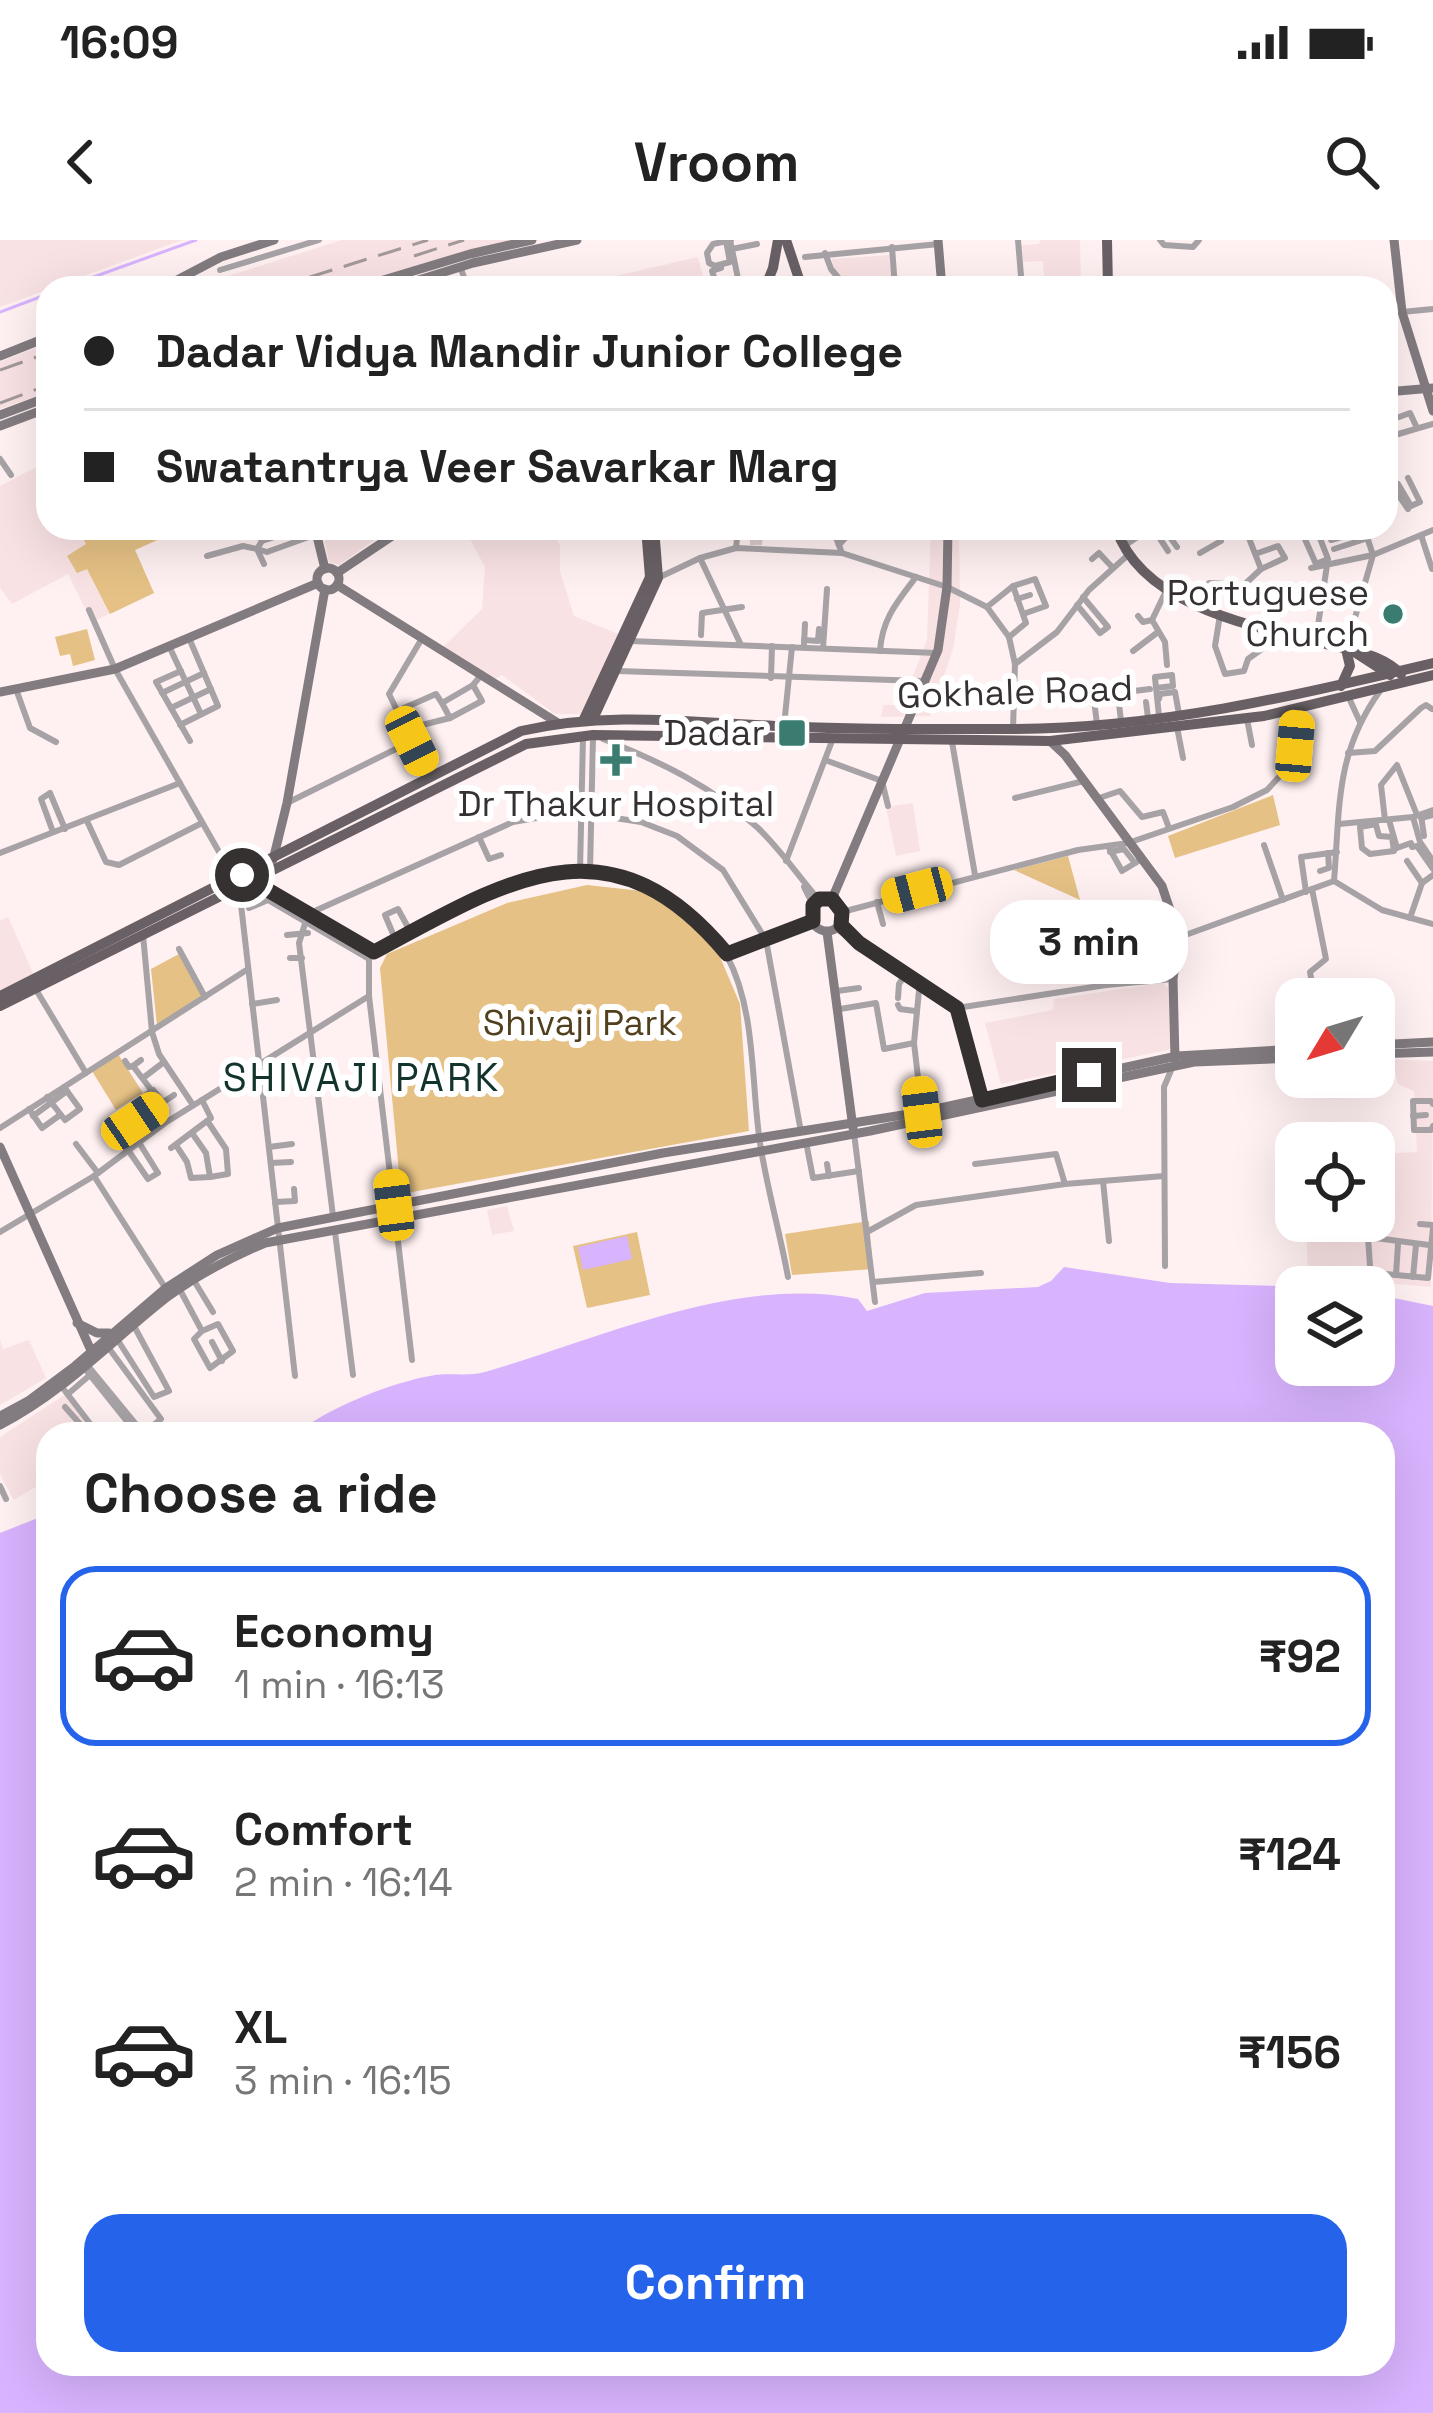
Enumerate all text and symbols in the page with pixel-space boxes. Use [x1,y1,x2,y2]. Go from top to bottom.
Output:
text: 16:09 [60,14,179,71]
text: Vroom [634,128,799,197]
icon: back [48,129,114,195]
icon: search [1319,129,1385,195]
text: Dadar Vidya Mandir Junior College [156,323,903,380]
text: Swatantrya Veer Savarkar Marg [156,438,839,495]
place label: Portuguese Church [1167,570,1369,657]
marker: Portuguese Church [1380,601,1406,627]
street label: Gokhale Road [896,665,1134,719]
car [380,701,444,781]
car [1274,709,1316,783]
place label: Dadar [663,710,765,756]
marker: Dadar [776,717,808,749]
marker: Dr Thakur Hospital [600,744,632,776]
place label: Dr Thakur Hospital [458,781,774,827]
route start [215,848,269,902]
car [878,863,956,917]
callout: 3 min [990,901,1188,985]
text: 3 min [1038,917,1140,966]
north arrow [1275,978,1395,1098]
map controls [1275,978,1395,1386]
park label: Shivaji Park [483,1000,677,1046]
route end [1062,1048,1116,1102]
district label: SHIVAJI PARK [223,1053,501,1102]
car [900,1074,944,1150]
car [95,1086,175,1156]
button: locate [1275,1122,1395,1242]
car [372,1167,416,1243]
button: layers [1275,1266,1395,1386]
text: Choose a ride [84,1459,438,1528]
icon: car [90,1602,198,1710]
text: Economy [234,1603,434,1660]
text: ₹92 [1258,1628,1341,1685]
text: 1 min · 16:13 [234,1660,445,1709]
icon: car [90,1800,198,1908]
text: Comfort [234,1801,413,1858]
text: ₹124 [1238,1826,1341,1883]
text: 2 min · 16:14 [234,1858,453,1907]
icon: car [90,1998,198,2106]
text: XL [234,1999,287,2056]
text: ₹156 [1238,2024,1341,2081]
text: 3 min · 16:15 [234,2056,452,2105]
button: Confirm [84,2214,1347,2352]

